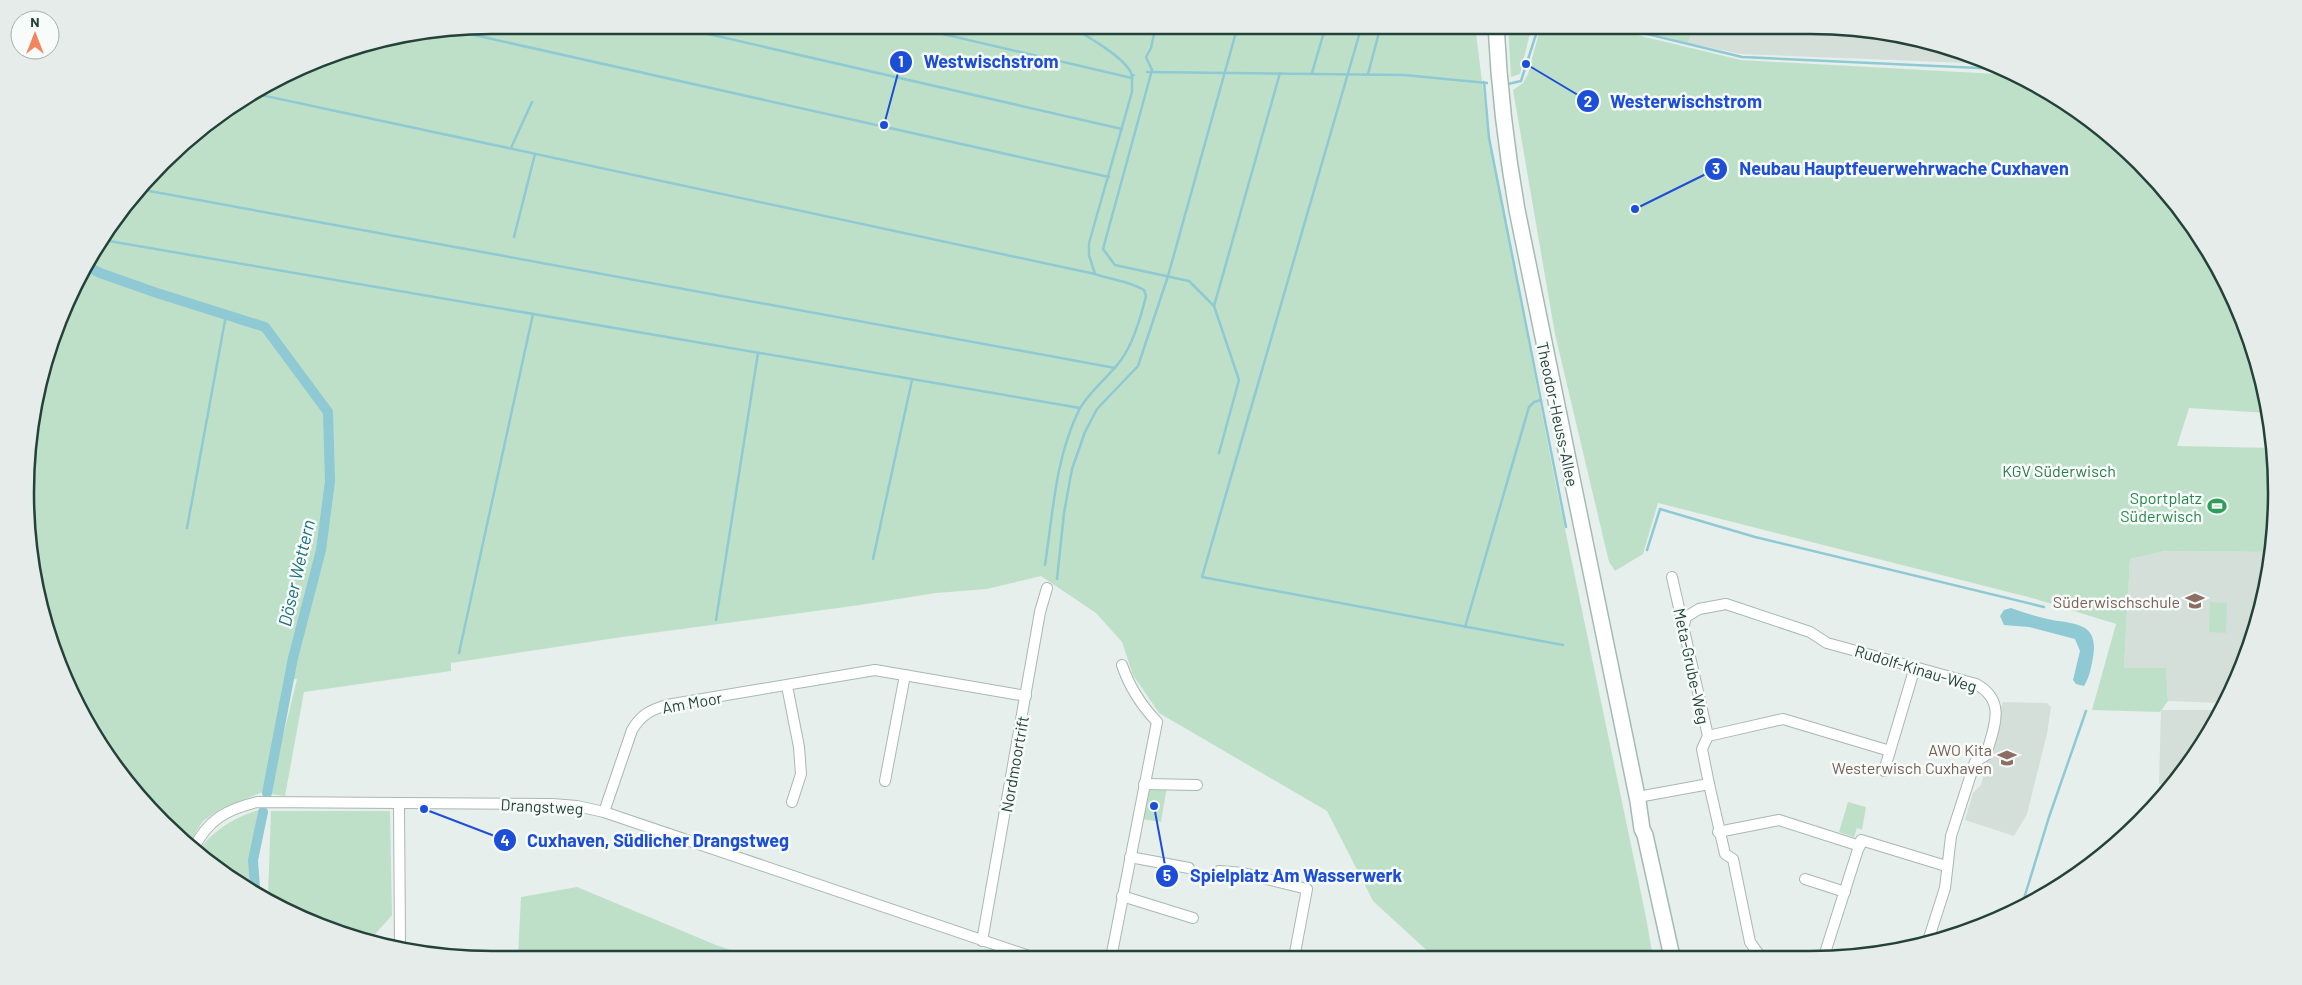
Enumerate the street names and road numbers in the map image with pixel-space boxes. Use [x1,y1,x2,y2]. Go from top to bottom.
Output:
street label: Theodor-Heuss-Allee [1533,340,1583,488]
street label: Meta-Grube-Weg [1670,606,1714,726]
street label: Rudolf-Kinau-Weg [1853,640,1979,696]
street label: Am Moor [660,687,724,717]
street label: Nordmoortrift [996,714,1032,814]
street label: Drangstweg [500,794,584,818]

